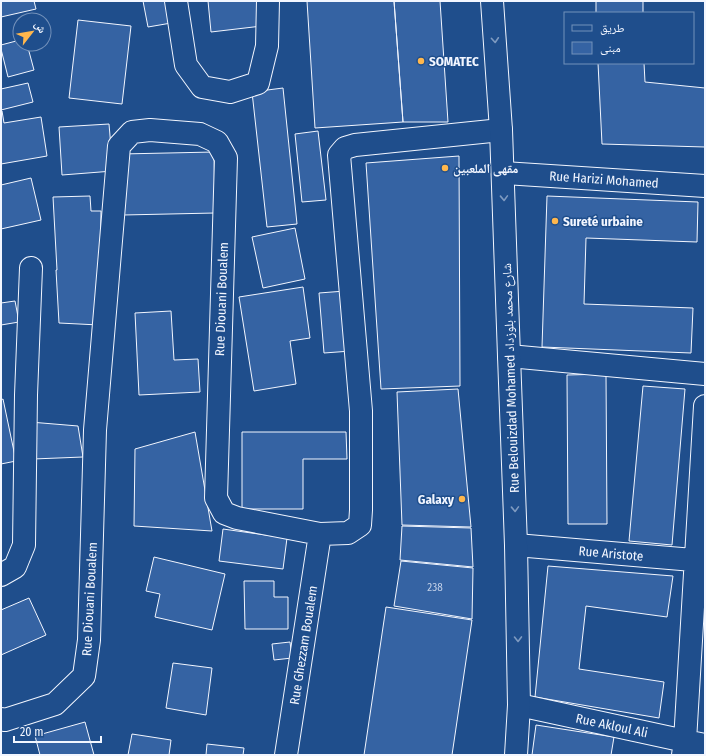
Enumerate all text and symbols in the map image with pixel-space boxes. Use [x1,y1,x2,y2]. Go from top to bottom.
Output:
north arrow [12,12,52,52]
legend [564,12,694,64]
text: ش [31,19,49,36]
text: طريق [600,21,625,35]
one-way arrow [490,37,499,43]
text: مبنى [600,41,621,55]
place label: SOMATEC [429,54,479,69]
marker: SOMATEC [416,56,426,66]
place label: مقهى الملعبين [453,161,519,177]
marker: مقهى الملعبين [440,163,450,173]
street label: Rue Harizi Mohamed [549,168,659,191]
one-way arrow [500,195,508,201]
place label: Sureté urbaine [563,214,643,229]
marker: Sureté urbaine [550,216,560,226]
street label: Rue Diouani Boualem [212,242,231,356]
street label: Rue Belouizdad Mohamed شارع محمد بلوزداد [499,263,524,493]
place label: Galaxy [418,492,455,507]
marker: Galaxy [457,494,467,504]
one-way arrow [511,506,519,512]
street label: Rue Diouani Boualem [79,542,100,656]
street label: Rue Aristote [578,543,644,564]
house number: 238 [427,581,443,594]
street label: Rue Ghezzam Boualem [287,584,320,706]
one-way arrow [514,636,522,642]
street label: Rue Akloul Ali [574,711,649,740]
scale bar [14,718,101,744]
text: 20 m [20,725,44,739]

